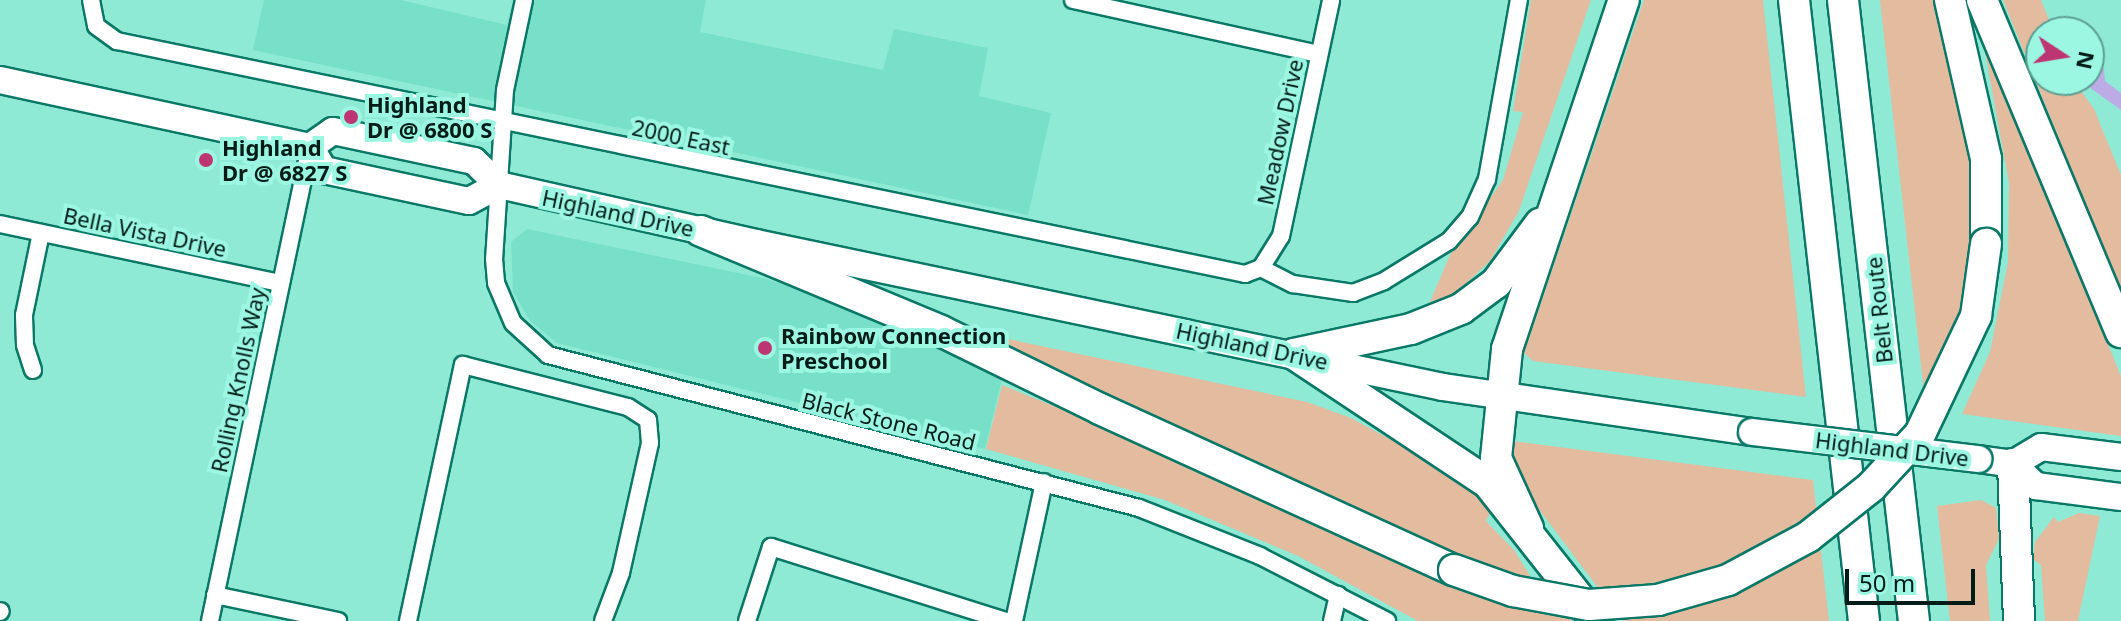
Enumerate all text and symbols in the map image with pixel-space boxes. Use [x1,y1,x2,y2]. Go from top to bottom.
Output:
north arrow [2025,16,2105,96]
text: N [2070,49,2103,72]
street label: Meadow Drive [1252,57,1308,207]
place label: Highland Dr @ 6800 S [367,91,492,142]
marker: Highland Dr @ 6800 S [342,108,360,126]
street label: 2000 East [630,114,732,160]
place label: Highland Dr @ 6827 S [222,134,347,186]
marker: Highland Dr @ 6827 S [197,151,215,169]
street label: Highland Drive [540,184,696,242]
street label: Bella Vista Drive [61,202,229,262]
street label: Belt Route [1860,255,1898,365]
street label: Rolling Knolls Way [205,285,271,475]
street label: Highland Drive [1174,317,1330,375]
place label: Rainbow Connection Preschool [781,322,1006,374]
marker: Rainbow Connection Preschool [756,339,774,357]
street label: Black Stone Road [799,387,979,455]
street label: Highland Drive [1814,426,1970,472]
scale bar [1849,553,1979,603]
text: 50 m [1859,566,1915,599]

